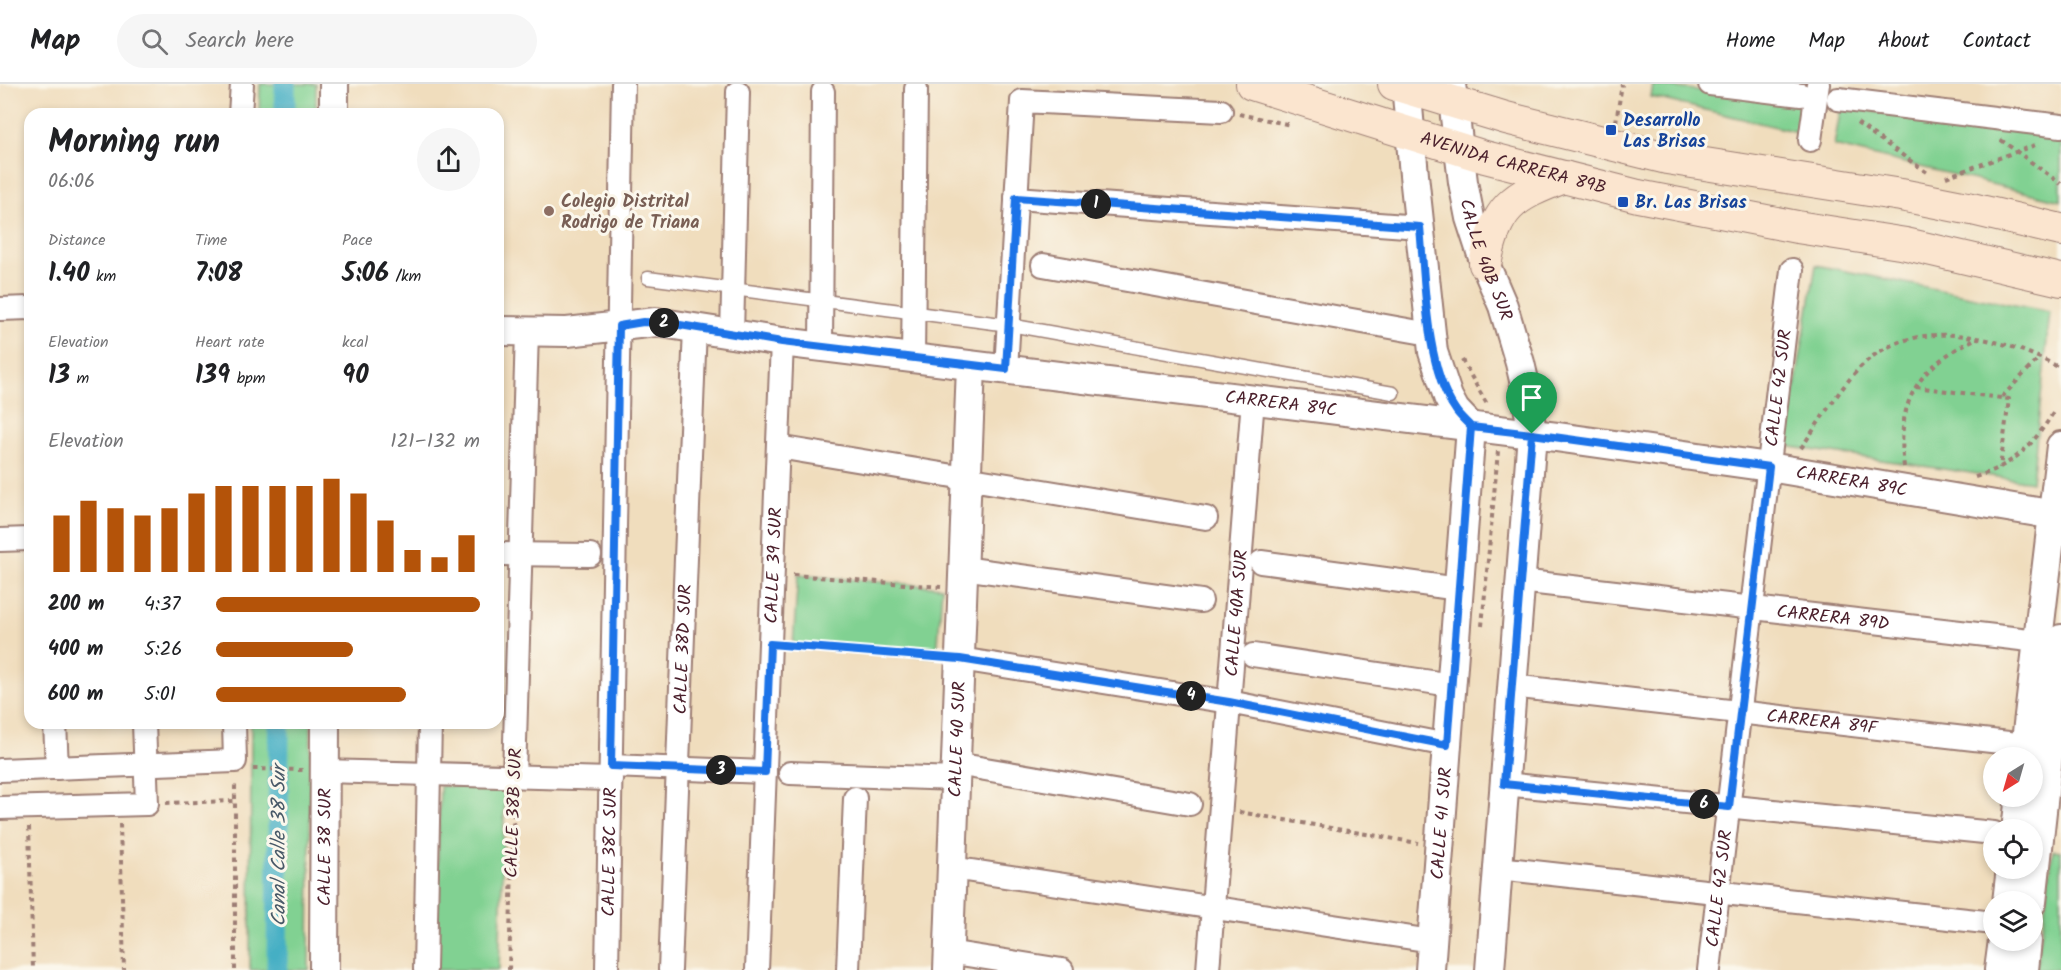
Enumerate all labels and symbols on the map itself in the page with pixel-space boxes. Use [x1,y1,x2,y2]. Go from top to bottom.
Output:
place label: Desarrollo Las Brisas [1623,107,1706,157]
marker: Desarrollo Las Brisas [1604,123,1618,137]
street label: AVENIDA CARRERA 89B [1416,125,1609,203]
place label: Colegio Distrital Rodrigo de Triana [561,188,699,238]
pin: 1 [1081,189,1111,219]
place label: Br. Las Brisas [1635,189,1747,218]
marker: Br. Las Brisas [1616,195,1630,209]
street label: CALLE 40B SUR [1451,197,1520,324]
marker: Colegio Distrital Rodrigo de Triana [542,204,556,218]
pin: 2 [649,308,679,338]
street label: CALLE 42 SUR [1758,328,1801,448]
pin [1506,372,1557,434]
street label: CARRERA 89C [1223,383,1339,426]
street label: CARRERA 89C [1794,459,1909,506]
street label: CALLE 39 SUR [758,507,791,624]
street label: CALLE 40A SUR [1218,549,1257,678]
street label: CALLE 38D SUR [667,584,701,715]
street label: CARRERA 89D [1775,598,1891,640]
street label: CALLE 40 SUR [942,681,975,798]
pin: 4 [1176,681,1206,711]
street label: CARRERA 89F [1765,702,1880,744]
north arrow [1983,747,2043,807]
street label: CALLE 38B SUR [498,748,531,878]
pin: 3 [706,755,736,785]
water label: Canal Calle 38 Sur [264,761,296,926]
street label: CALLE 41 SUR [1424,766,1461,881]
street label: CALLE 38C SUR [595,787,626,917]
street label: CALLE 38 SUR [311,788,341,906]
pin: 6 [1689,789,1719,819]
street label: CALLE 42 SUR [1699,829,1741,949]

